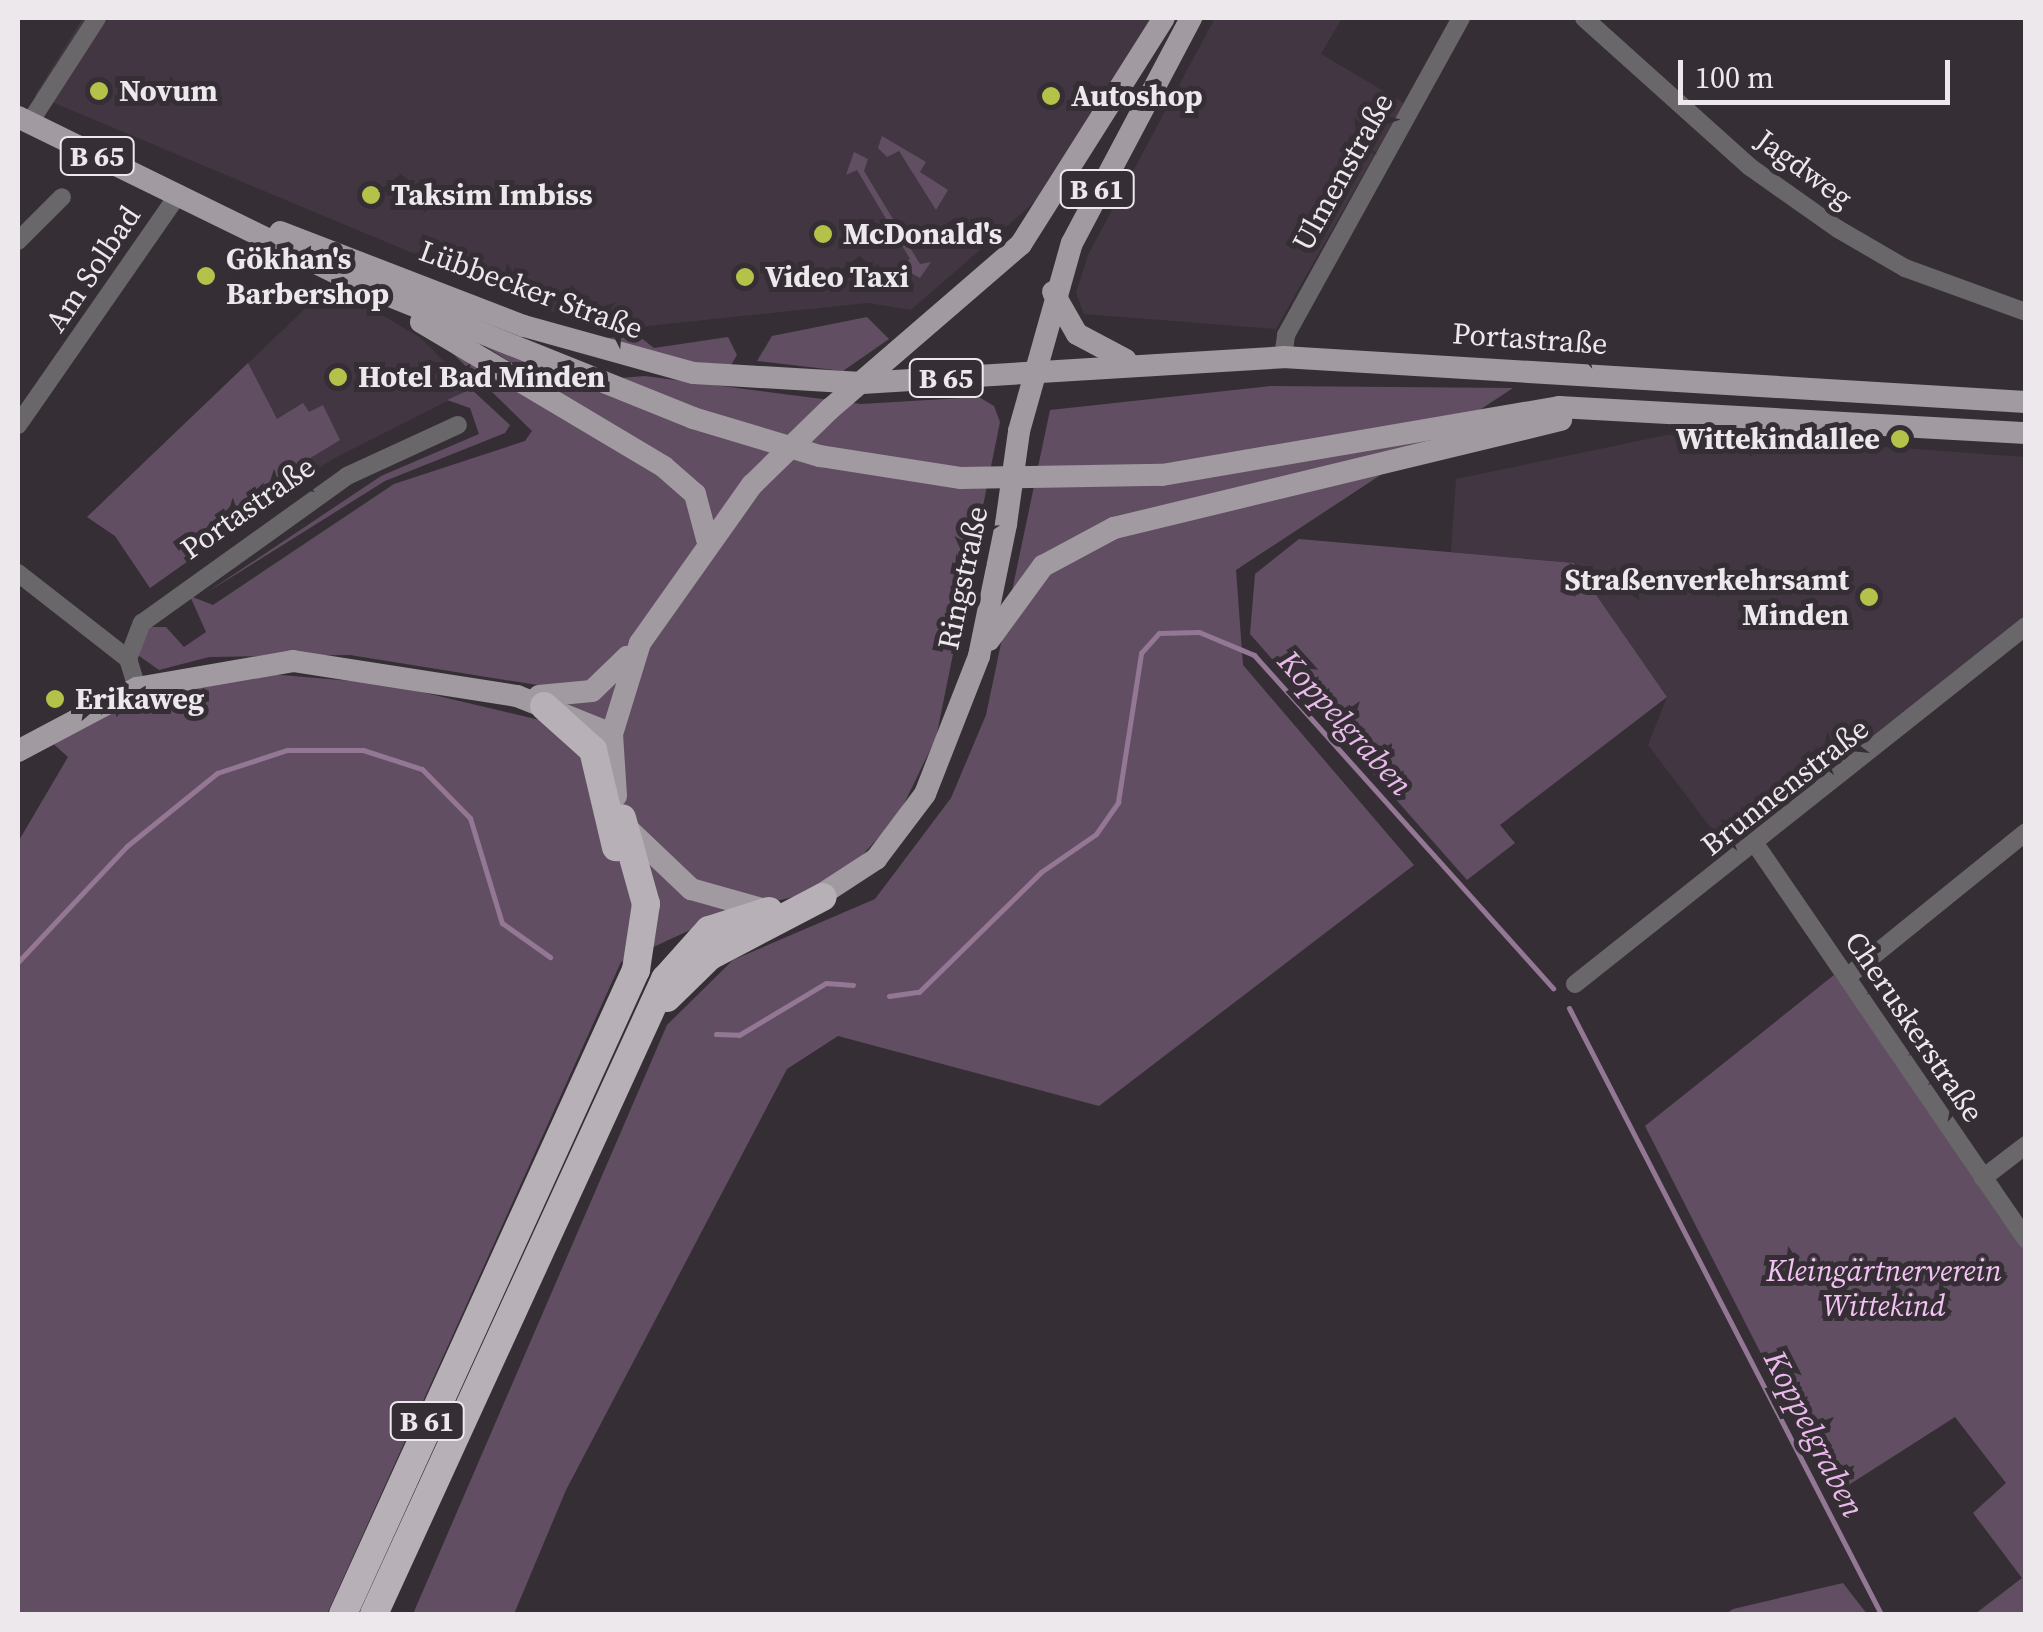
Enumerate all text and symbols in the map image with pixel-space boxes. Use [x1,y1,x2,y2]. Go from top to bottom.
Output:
scale bar [1683,40,1956,102]
text: 100 m [1695,57,1774,98]
place label: Novum [119,73,218,109]
place label: Autoshop [1071,78,1203,114]
marker: Novum [88,80,110,102]
marker: Autoshop [1040,85,1062,107]
street label: Ulmenstraße [1285,87,1401,257]
street label: Jagdweg [1749,122,1859,216]
road number: B 65 [59,133,134,179]
road number: B 61 [1060,166,1134,212]
place label: Taksim Imbiss [391,177,593,213]
marker: Taksim Imbiss [360,184,382,206]
street label: Am Solbad [38,199,148,339]
place label: McDonald's [843,216,1002,252]
marker: McDonald's [812,223,834,245]
street label: Lübbecker Straße [414,233,648,347]
place label: Gökhan's Barbershop [226,241,389,312]
place label: Video Taxi [765,259,909,295]
marker: Gökhan's Barbershop [195,265,217,287]
marker: Video Taxi [734,266,756,288]
street label: Portastraße [1451,316,1609,362]
road number: B 65 [908,355,984,401]
place label: Hotel Bad Minden [358,359,605,395]
marker: Hotel Bad Minden [327,366,349,388]
place label: Wittekindallee [1676,421,1880,457]
marker: Wittekindallee [1889,428,1911,450]
street label: Portastraße [174,449,322,567]
street label: Ringstraße [930,503,996,653]
place label: Straßenverkehrsamt Minden [1565,562,1849,632]
marker: Straßenverkehrsamt Minden [1858,586,1880,608]
water label: Koppelgraben [1270,643,1420,803]
place label: Erikaweg [75,681,204,717]
marker: Erikaweg [44,688,66,710]
street label: Brunnenstraße [1694,711,1876,863]
street label: Cheruskerstraße [1837,925,1991,1129]
park label: Kleingärtnerverein Wittekind [1766,1253,2002,1324]
water label: Koppelgraben [1756,1344,1872,1524]
road number: B 61 [390,1398,464,1444]

